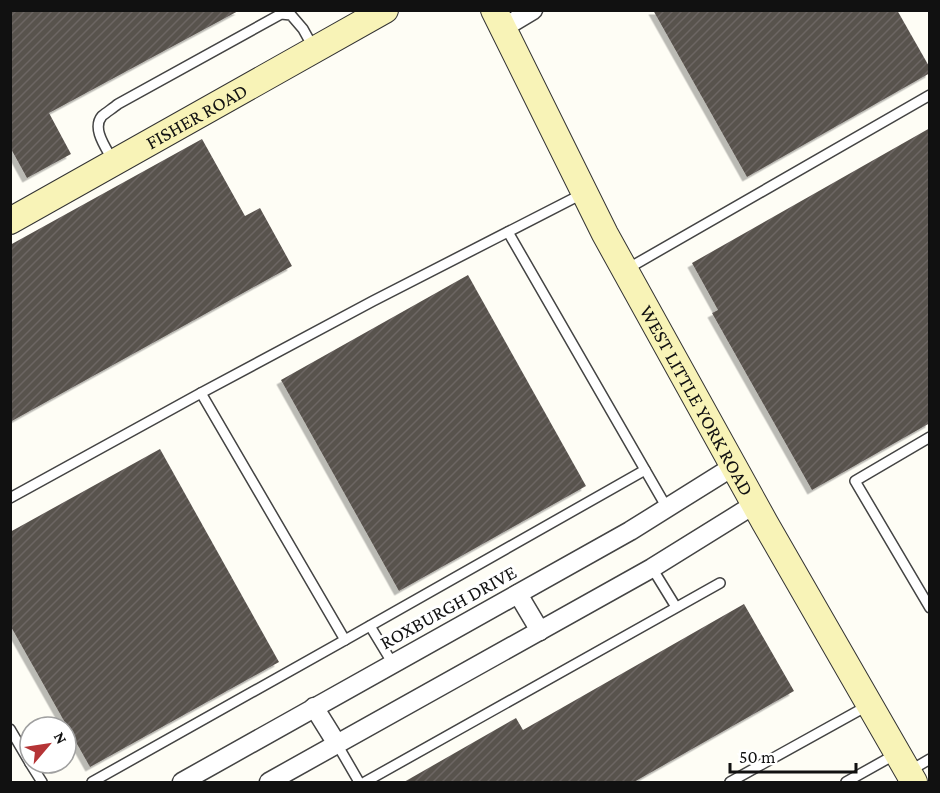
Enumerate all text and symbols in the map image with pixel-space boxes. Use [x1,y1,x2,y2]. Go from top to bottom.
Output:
street label: FISHER ROAD [142,79,251,153]
street label: WEST LITTLE YORK ROAD [636,301,759,499]
street label: ROXBURGH DRIVE [376,560,520,654]
north arrow [18,715,78,775]
text: N [51,729,71,747]
scale bar [730,736,856,774]
text: 50 m [739,747,776,767]

